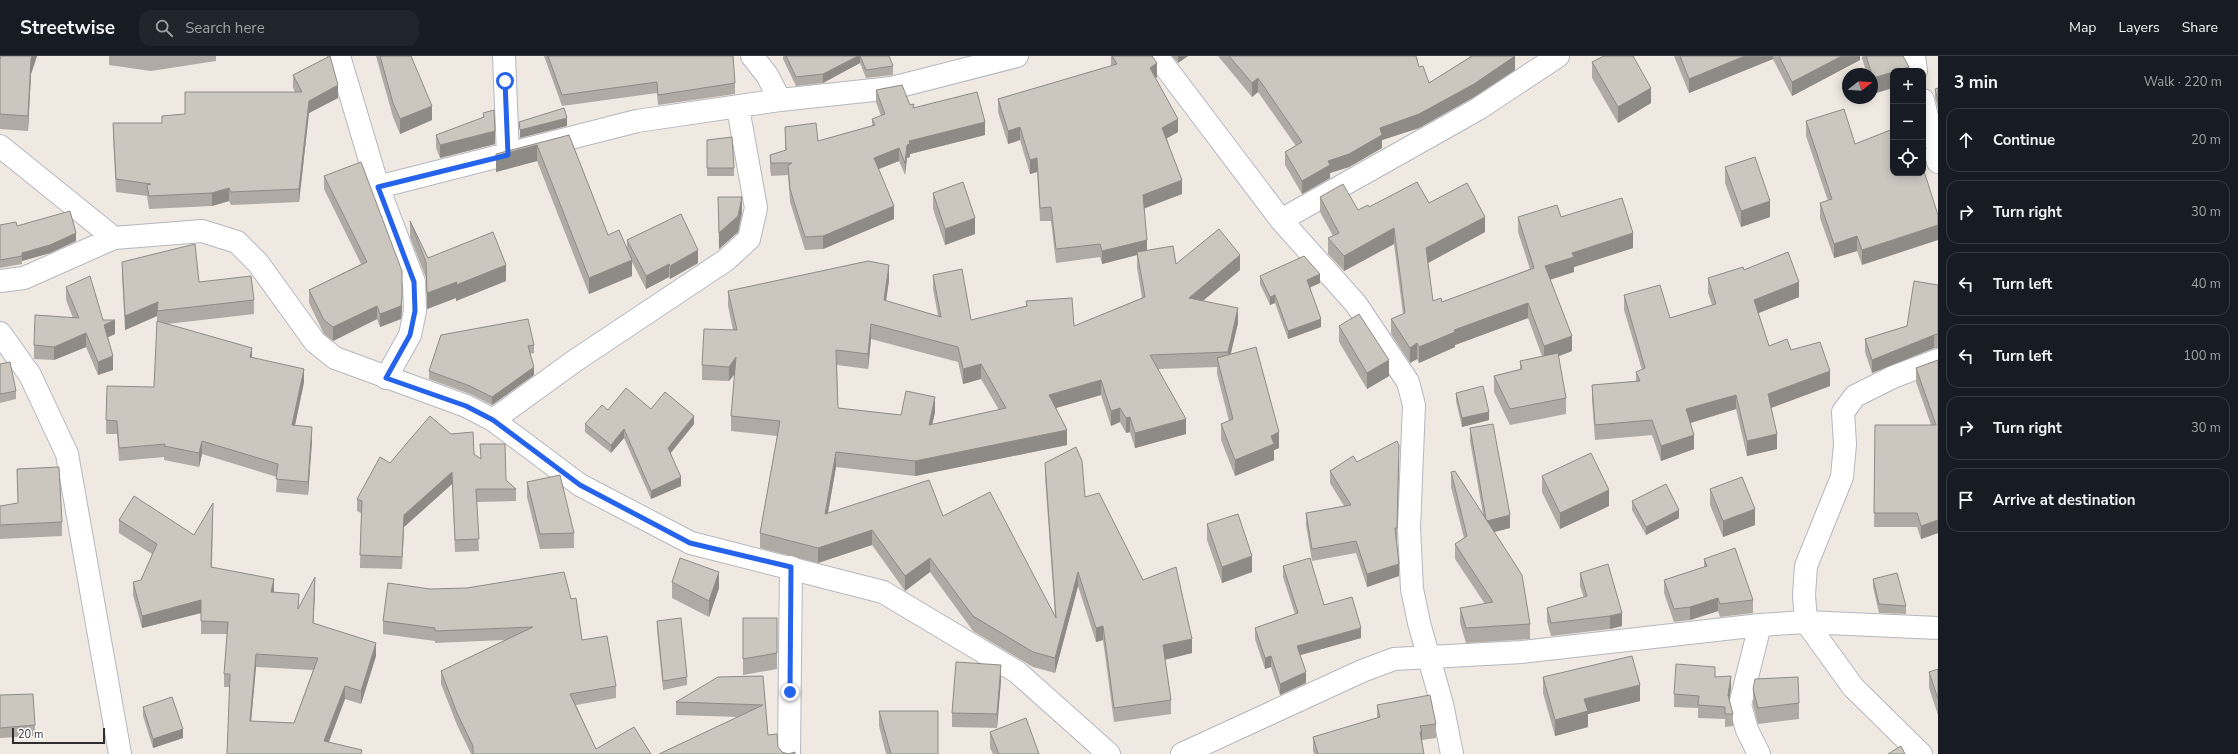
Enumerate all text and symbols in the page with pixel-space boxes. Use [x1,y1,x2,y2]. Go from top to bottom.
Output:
search box [139,10,419,46]
text: Streetwise [20,15,115,41]
icon: search [153,17,175,39]
text: Search here [185,18,265,38]
text: Map [2069,18,2096,37]
text: Layers [2118,18,2160,37]
text: Share [2182,18,2218,37]
north arrow [1842,68,1878,104]
map controls [1890,68,1926,176]
button: + [1890,68,1926,104]
text: 3 min [1954,71,1998,94]
route start [496,72,514,90]
text: Walk · 220 m [2144,73,2222,91]
button: − [1890,104,1926,140]
icon: ahead [1955,129,1977,151]
text: Continue [1993,130,2055,150]
text: 20 m [2191,131,2221,149]
button: locate [1890,140,1926,176]
icon: right [1955,201,1977,223]
text: Turn right [1993,202,2062,222]
text: 30 m [2191,203,2221,221]
icon: left [1955,273,1977,295]
text: Turn left [1993,274,2052,294]
text: 40 m [2191,275,2221,293]
icon: left [1955,345,1977,367]
text: Turn left [1993,346,2052,366]
text: 100 m [2183,347,2221,365]
icon: right [1955,417,1977,439]
text: Turn right [1993,418,2062,438]
text: 30 m [2191,419,2221,437]
icon: arrive [1955,489,1977,511]
text: Arrive at destination [1993,490,2136,510]
route end [781,683,799,701]
scale bar [12,726,105,745]
text: 20 m [18,727,43,742]

